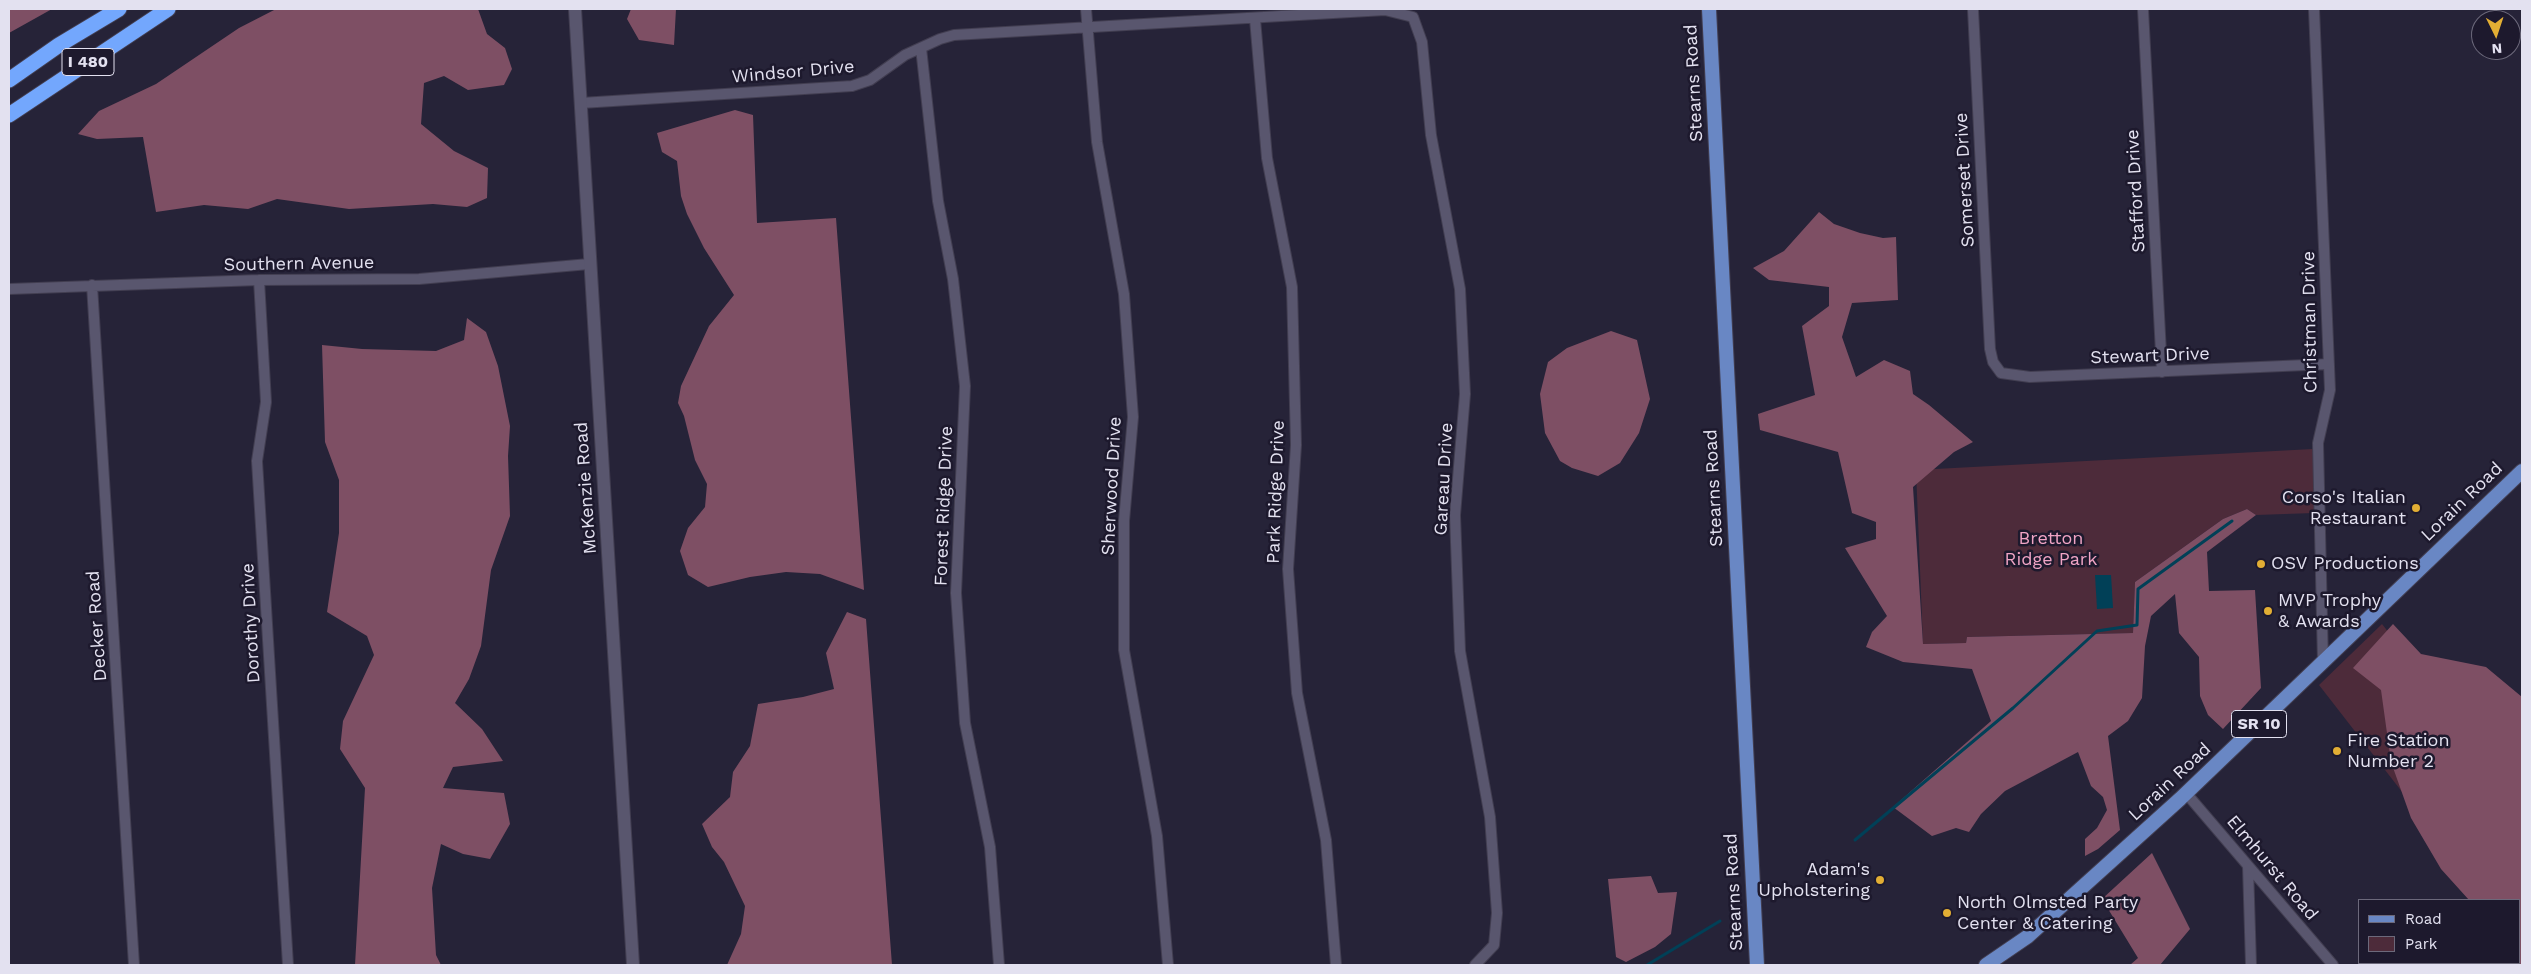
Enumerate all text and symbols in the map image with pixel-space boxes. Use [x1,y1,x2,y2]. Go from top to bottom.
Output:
north arrow [2471,10,2521,60]
street label: Stearns Road [1680,24,1708,142]
text: N [2491,41,2503,57]
road number: I 480 [62,48,114,76]
street label: Windsor Drive [731,56,855,88]
street label: Somerset Drive [1951,112,1979,248]
street label: Stafford Drive [2122,129,2150,253]
street label: Christman Drive [2298,251,2322,393]
street label: Southern Avenue [223,252,375,276]
street label: Stewart Drive [2090,343,2210,369]
street label: Sherwood Drive [1098,416,1126,556]
street label: Park Ridge Drive [1263,420,1289,564]
street label: McKenzie Road [571,421,601,555]
street label: Gareau Drive [1430,422,1458,536]
street label: Forest Ridge Drive [930,426,958,586]
street label: Stearns Road [1700,429,1728,547]
street label: Lorain Road [2417,458,2507,546]
place label: Corso's Italian Restaurant [2282,487,2406,530]
marker: Corso's Italian Restaurant [2410,502,2422,514]
park label: Bretton Ridge Park [2005,528,2097,570]
place label: OSV Productions [2271,553,2419,575]
marker: OSV Productions [2255,558,2267,570]
street label: Dorothy Drive [237,562,265,684]
street label: Decker Road [82,570,112,682]
place label: MVP Trophy & Awards [2278,590,2381,632]
marker: MVP Trophy & Awards [2262,605,2274,617]
road number: SR 10 [2232,711,2286,738]
place label: Fire Station Number 2 [2347,730,2450,772]
street label: Lorain Road [2124,738,2216,826]
marker: Fire Station Number 2 [2331,745,2343,757]
street label: Elmhurst Road [2222,811,2322,925]
street label: Stearns Road [1720,833,1748,951]
place label: Adam's Upholstering [1758,859,1870,902]
marker: Adam's Upholstering [1874,874,1886,886]
place label: North Olmsted Party Center & Catering [1957,892,2138,934]
legend [2358,899,2521,964]
marker: North Olmsted Party Center & Catering [1941,907,1953,919]
text: Road [2405,910,2442,928]
text: Park [2405,935,2437,953]

